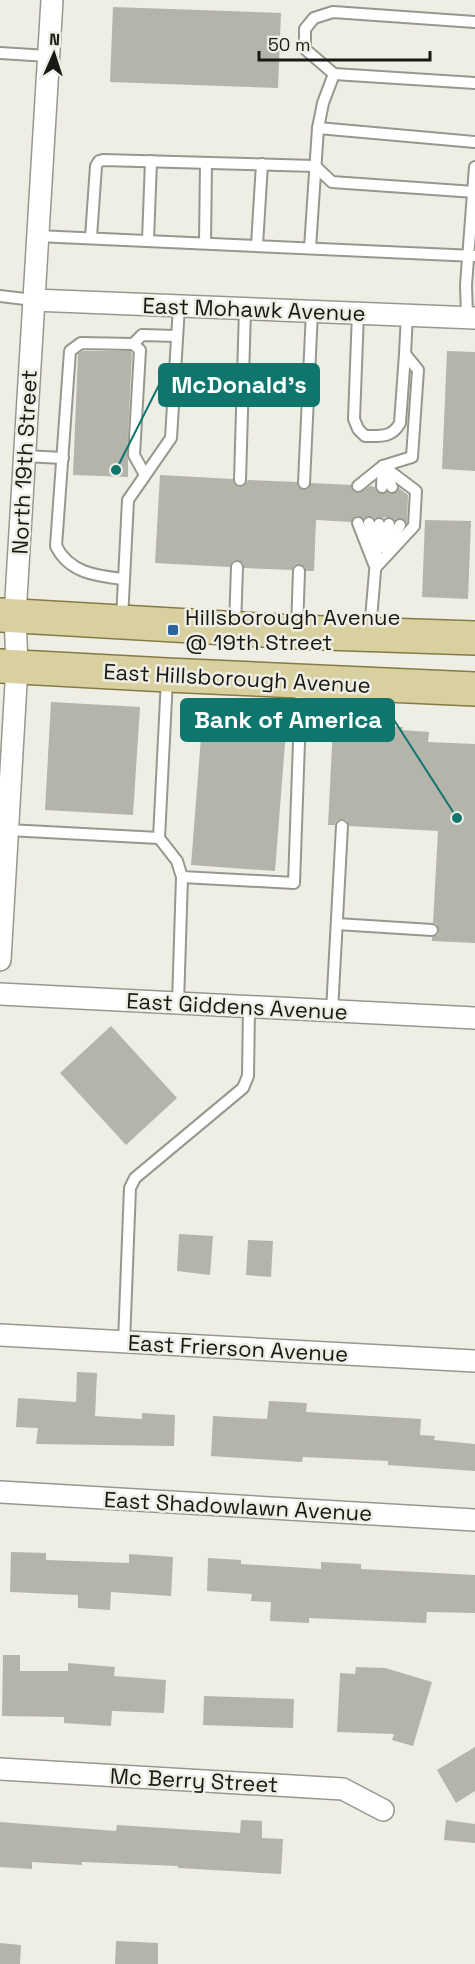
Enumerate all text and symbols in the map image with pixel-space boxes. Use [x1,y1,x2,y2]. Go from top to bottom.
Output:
north arrow [24,24,84,84]
scale bar [259,24,430,62]
text: N [49,29,61,50]
text: 50 m [268,33,310,56]
street label: East Mohawk Avenue [142,291,366,327]
callout: McDonald's [159,364,319,406]
street label: North 19th Street [5,369,43,555]
text: McDonald's [171,369,307,400]
place label: Hillsborough Avenue @ 19th Street [185,603,401,656]
marker: Hillsborough Avenue @ 19th Street [166,623,180,637]
street label: East Hillsborough Avenue [103,657,371,699]
callout: Bank of America [181,699,394,741]
text: Bank of America [194,704,382,735]
street label: East Giddens Avenue [126,986,348,1026]
street label: East Frierson Avenue [127,1328,349,1368]
street label: East Shadowlawn Avenue [103,1485,373,1527]
street label: Mc Berry Street [109,1762,279,1798]

